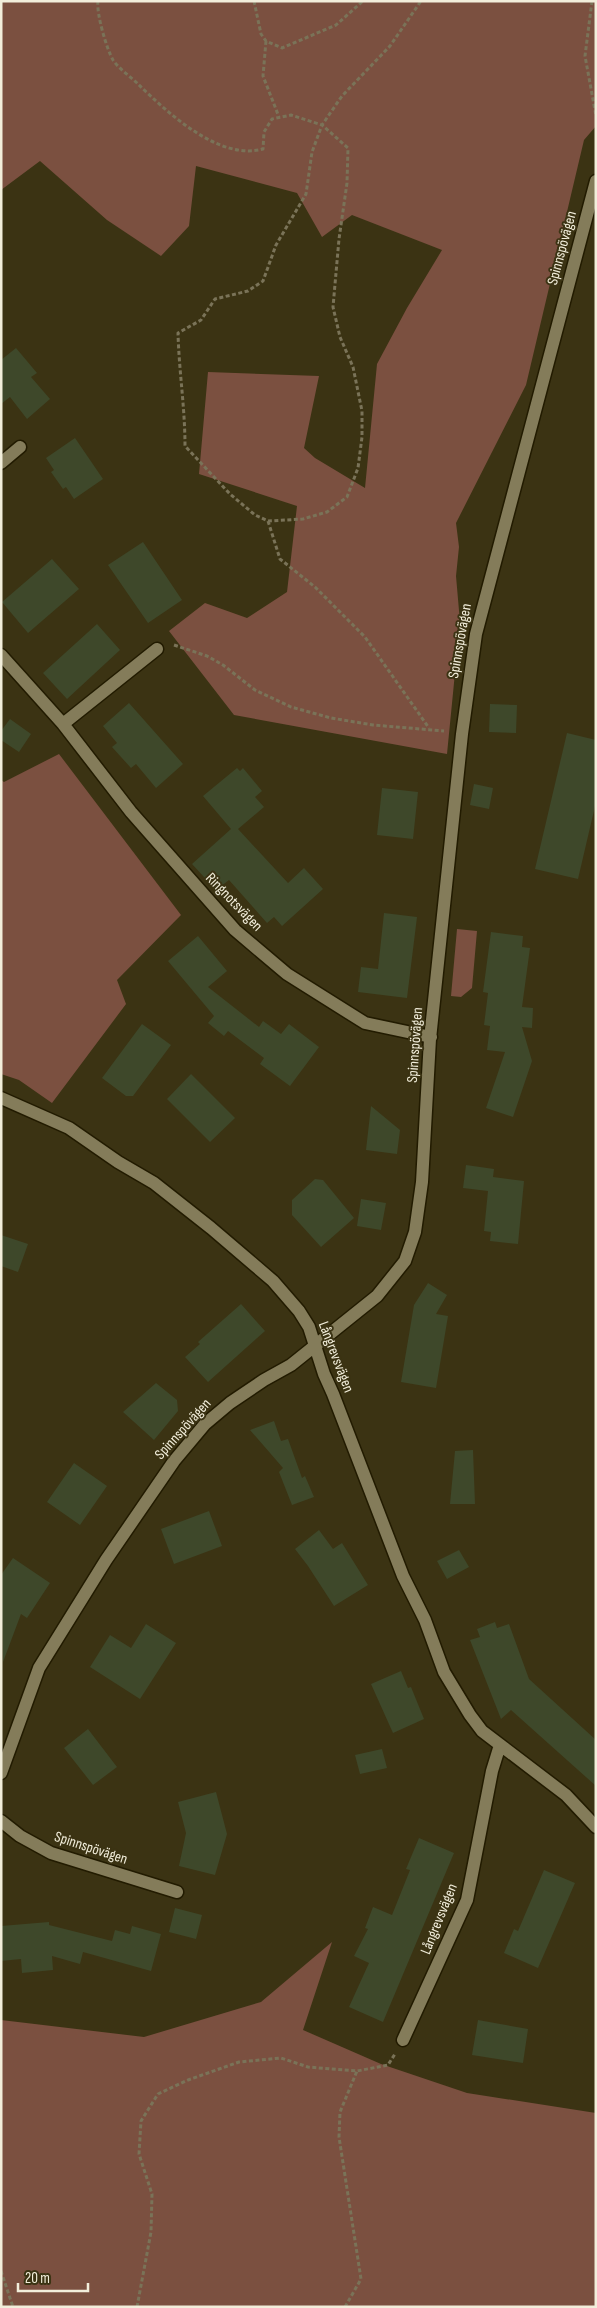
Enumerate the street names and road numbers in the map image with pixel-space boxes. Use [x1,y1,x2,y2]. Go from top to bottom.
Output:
street label: Spinnspövägen [543,209,581,287]
street label: Spinnspövägen [444,602,476,680]
street label: Ringnotsvägen [201,869,267,935]
street label: Spinnspövägen [403,1007,427,1083]
street label: Långrevsvägen [314,1319,358,1395]
street label: Spinnspövägen [151,1395,215,1463]
street label: Spinnspövägen [52,1827,130,1869]
street label: Långrevsvägen [416,1881,462,1957]

